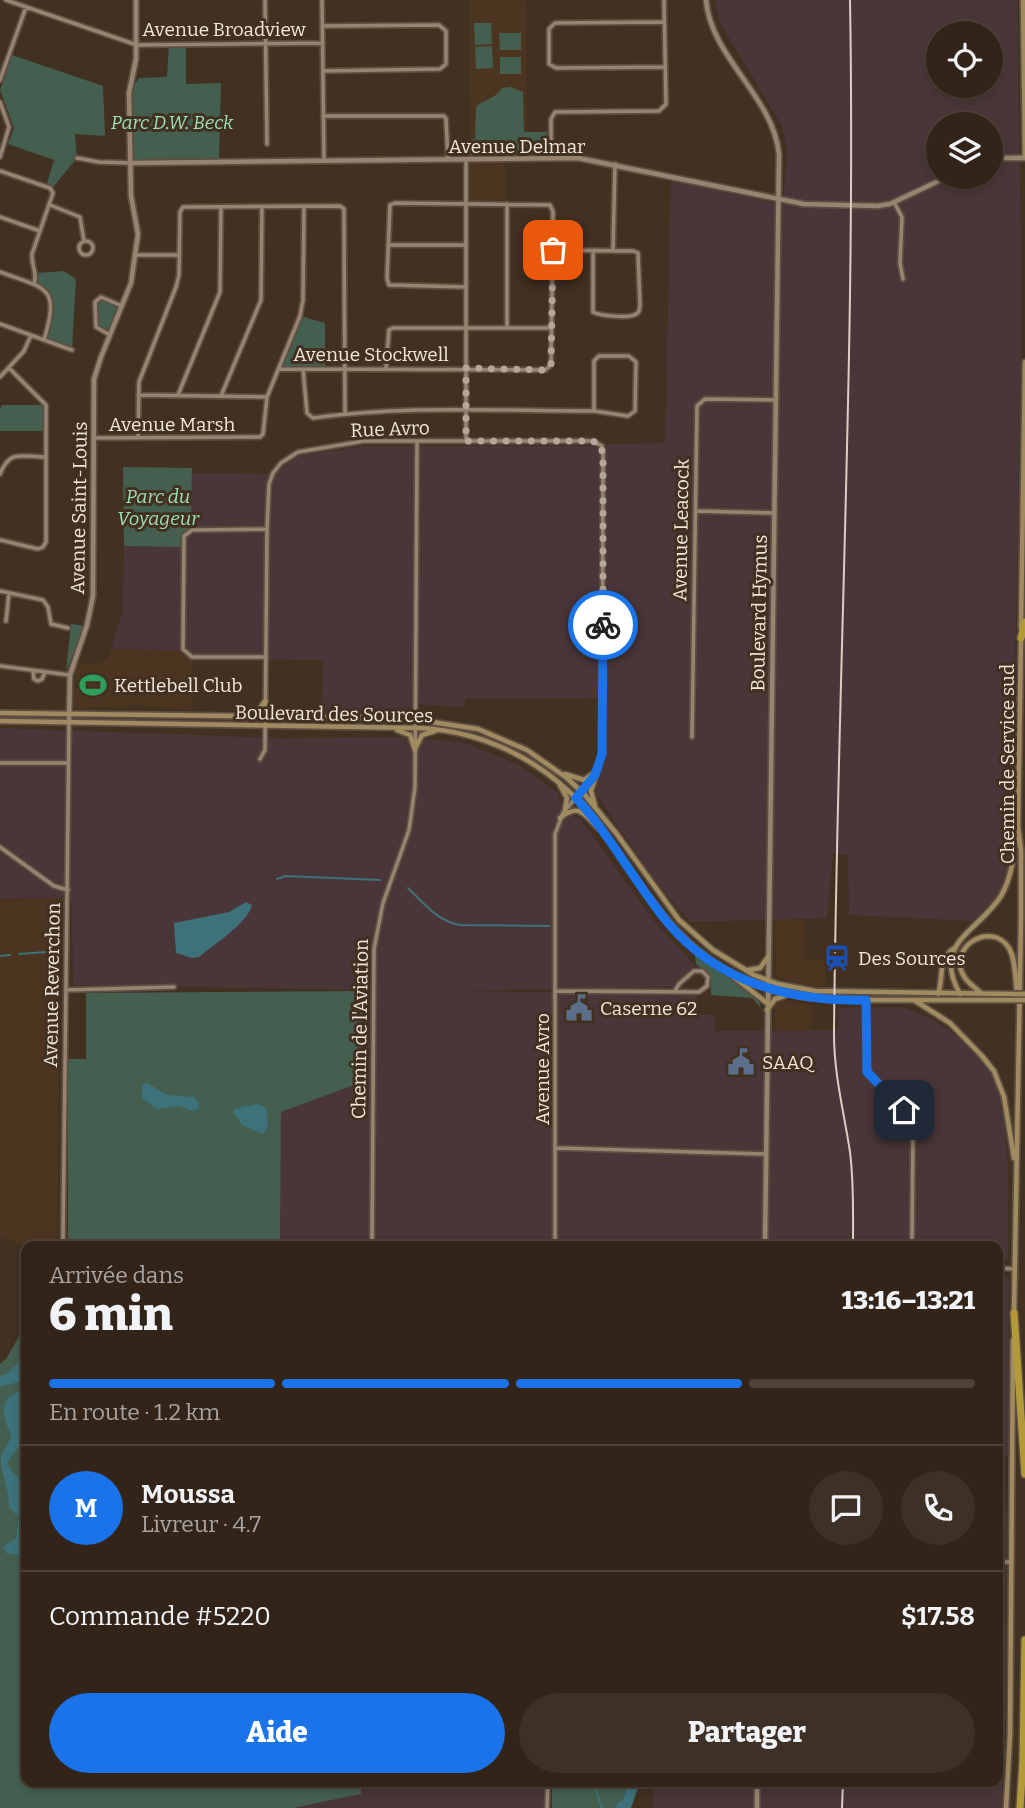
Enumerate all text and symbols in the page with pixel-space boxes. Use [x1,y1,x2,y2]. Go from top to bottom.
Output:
street label: Avenue Broadview [142,18,307,41]
map controls [926,21,1003,189]
button: locate [926,21,1003,98]
park label: Parc D.W. Beck [111,111,234,134]
button: layers [926,112,1003,189]
street label: Avenue Delmar [449,135,586,158]
pin [523,220,583,280]
icon: bag [534,231,572,269]
street label: Avenue Stockwell [293,343,449,366]
street label: Avenue Marsh [109,413,236,436]
street label: Rue Avro [350,416,430,442]
street label: Avenue Saint-Louis [66,421,92,595]
street label: Avenue Leacock [668,459,694,601]
park label: Parc du Voyageur [117,485,200,530]
street label: Boulevard Hymus [746,534,772,692]
courier [568,590,638,660]
icon: bike [584,606,622,644]
street label: Chemin de Service sud [996,664,1019,864]
sports icon: Kettlebell Club [78,670,108,700]
place label: Kettlebell Club [114,674,243,697]
street label: Boulevard des Sources [235,701,433,727]
street label: Avenue Reverchon [39,902,65,1068]
street label: Chemin de l'Aviation [347,939,373,1119]
station icon: Des Sources [822,943,852,973]
place label: Des Sources [858,947,965,970]
public building icon: Caserne 62 [564,993,594,1023]
place label: Caserne 62 [600,997,697,1020]
street label: Avenue Avro [531,1013,554,1125]
public building icon: SAAQ [726,1047,756,1077]
place label: SAAQ [762,1051,815,1074]
pin [874,1080,934,1140]
icon: home [885,1091,923,1129]
text: Arrivée dans [49,1261,184,1289]
text: 13:16–13:21 [841,1285,975,1316]
text: 6 min [49,1287,173,1342]
text: En route · 1.2 km [49,1398,220,1426]
button: chat [809,1471,883,1545]
button: phone [901,1471,975,1545]
text: Moussa [141,1479,235,1510]
text: M [75,1493,97,1524]
text: Livreur · 4.7 [141,1510,261,1538]
text: Commande #5220 [49,1601,271,1632]
text: $17.58 [901,1601,975,1632]
button: Aide [49,1693,505,1773]
button: Partager [519,1693,975,1773]

